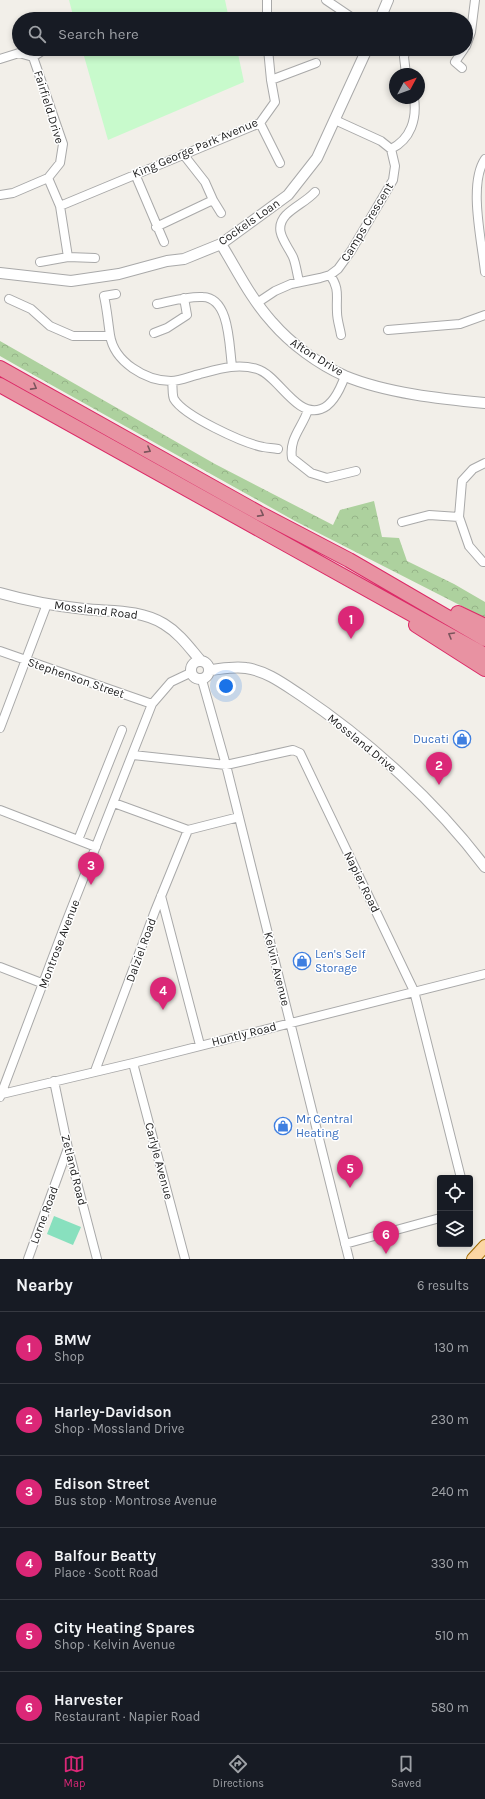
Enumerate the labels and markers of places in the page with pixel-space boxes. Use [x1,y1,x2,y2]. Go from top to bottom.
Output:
pin: 1 [338,606,364,639]
shop icon: Ducati [452,729,472,749]
place label: Ducati [413,732,449,746]
pin: 2 [426,752,452,785]
pin: 3 [78,852,104,885]
place label: Len's Self Storage [315,947,367,975]
shop icon: Len's Self Storage [292,951,312,971]
pin: 4 [150,977,176,1010]
place label: Mr Central Heating [296,1112,353,1140]
shop icon: Mr Central Heating [273,1116,293,1136]
pin: 5 [337,1155,363,1188]
pin: 6 [373,1221,399,1254]

